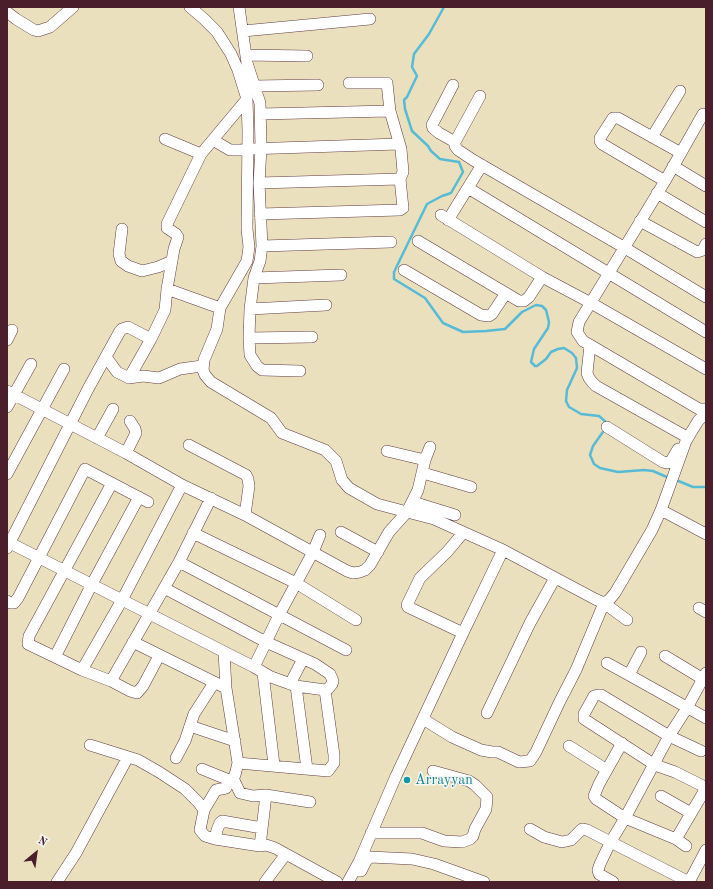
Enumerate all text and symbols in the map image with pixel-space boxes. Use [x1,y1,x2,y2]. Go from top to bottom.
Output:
place label: Arrayyan [415,772,473,788]
marker: Arrayyan [402,775,412,785]
north arrow [16,833,56,873]
text: N [36,835,48,849]

